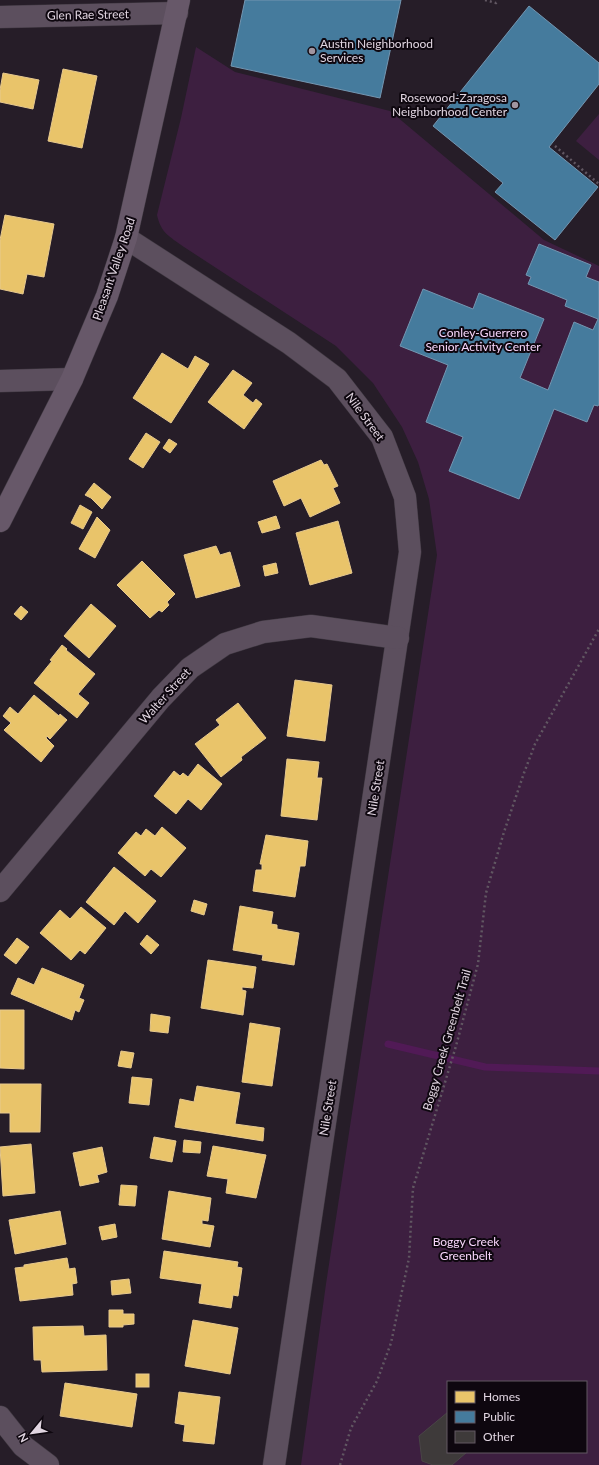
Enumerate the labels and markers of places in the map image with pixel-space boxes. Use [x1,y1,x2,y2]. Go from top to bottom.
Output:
place label: Austin Neighborhood Services [320,36,433,65]
marker: Austin Neighborhood Services [307,46,317,56]
place label: Rosewood-Zaragosa Neighborhood Center [392,90,508,119]
marker: Rosewood-Zaragosa Neighborhood Center [510,100,520,110]

